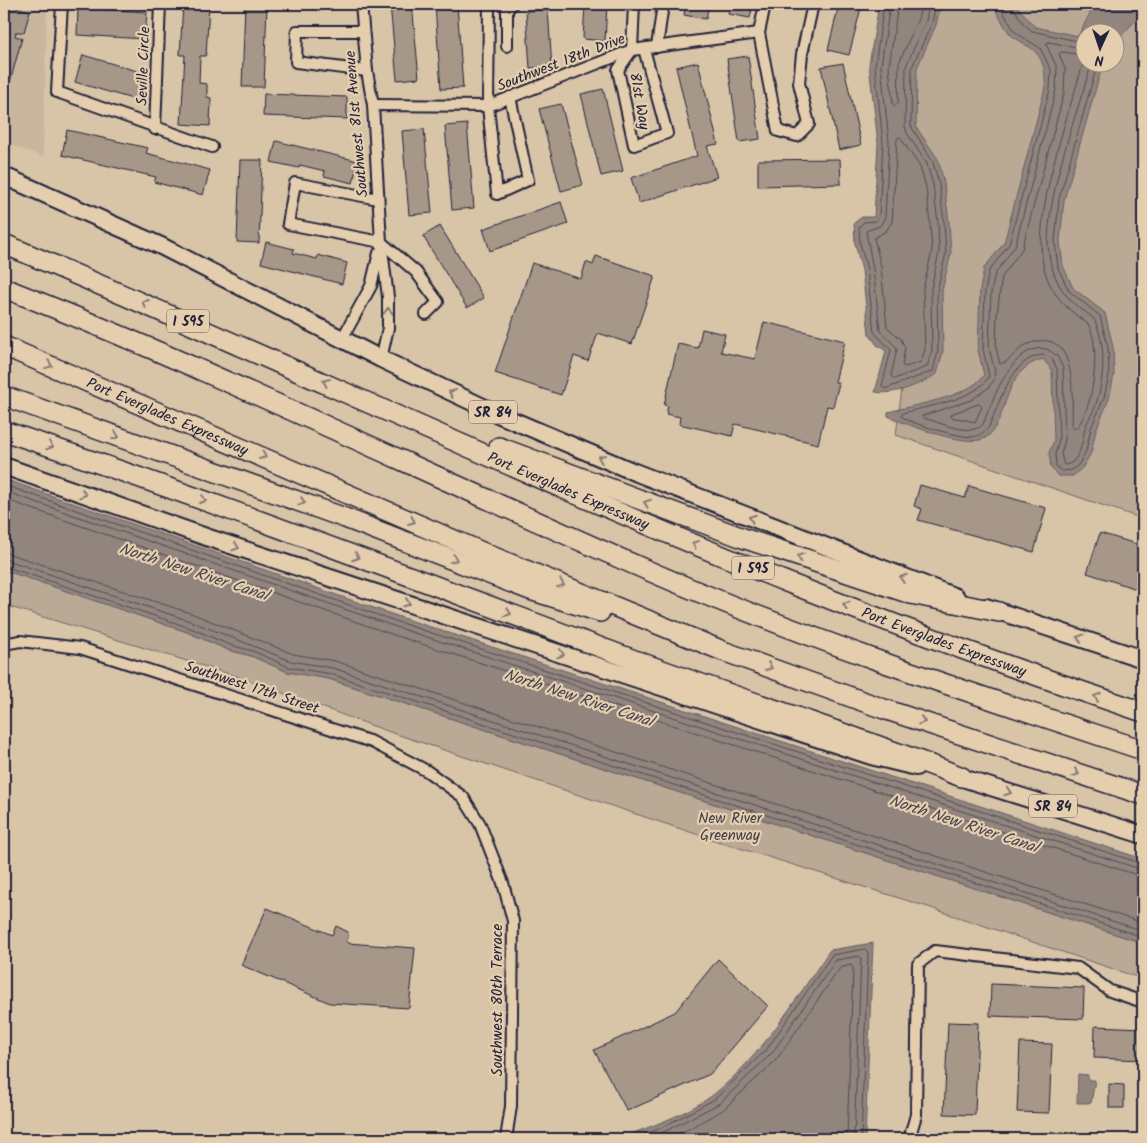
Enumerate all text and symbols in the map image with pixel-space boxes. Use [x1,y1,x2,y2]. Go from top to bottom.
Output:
north arrow [1074,22,1124,72]
street label: Seville Circle [131,26,157,106]
street label: Southwest 18th Drive [494,27,629,98]
street label: Southwest 81st Avenue [339,49,375,198]
text: N [1094,49,1104,71]
street label: 81st Way [622,71,656,133]
one-way arrow [141,299,150,310]
one-way arrow [383,307,393,314]
road number: I 595 [167,310,209,332]
one-way arrow [44,358,53,369]
street label: Port Everglades Expressway [82,372,253,463]
one-way arrow [322,378,331,389]
one-way arrow [448,388,457,399]
road number: SR 84 [469,401,517,424]
one-way arrow [111,430,119,440]
one-way arrow [45,441,54,451]
street label: Port Everglades Expressway [483,446,654,537]
one-way arrow [258,450,267,461]
one-way arrow [597,453,606,464]
one-way arrow [78,488,86,498]
one-way arrow [199,494,207,504]
one-way arrow [297,496,305,506]
one-way arrow [643,499,652,509]
one-way arrow [407,514,416,525]
one-way arrow [748,514,757,524]
water label: North New River Canal [116,536,274,609]
one-way arrow [691,539,700,550]
one-way arrow [231,541,240,551]
one-way arrow [351,551,359,561]
one-way arrow [449,553,458,563]
one-way arrow [796,553,805,563]
road number: I 595 [732,556,774,580]
one-way arrow [899,573,908,584]
one-way arrow [556,578,565,589]
one-way arrow [402,598,411,608]
one-way arrow [842,601,851,611]
street label: Port Everglades Expressway [858,602,1030,684]
one-way arrow [503,607,512,617]
one-way arrow [1077,634,1085,644]
one-way arrow [557,649,565,659]
street label: Southwest 17th Street [181,655,322,721]
one-way arrow [764,661,772,671]
water label: North New River Canal [501,662,659,735]
one-way arrow [1093,692,1102,702]
one-way arrow [917,716,926,726]
one-way arrow [1071,767,1080,777]
one-way arrow [1004,786,1012,796]
water label: North New River Canal [886,788,1044,861]
road number: SR 84 [1029,794,1077,818]
park label: New River Greenway [698,807,763,848]
street label: Southwest 80th Terrace [486,924,510,1076]

